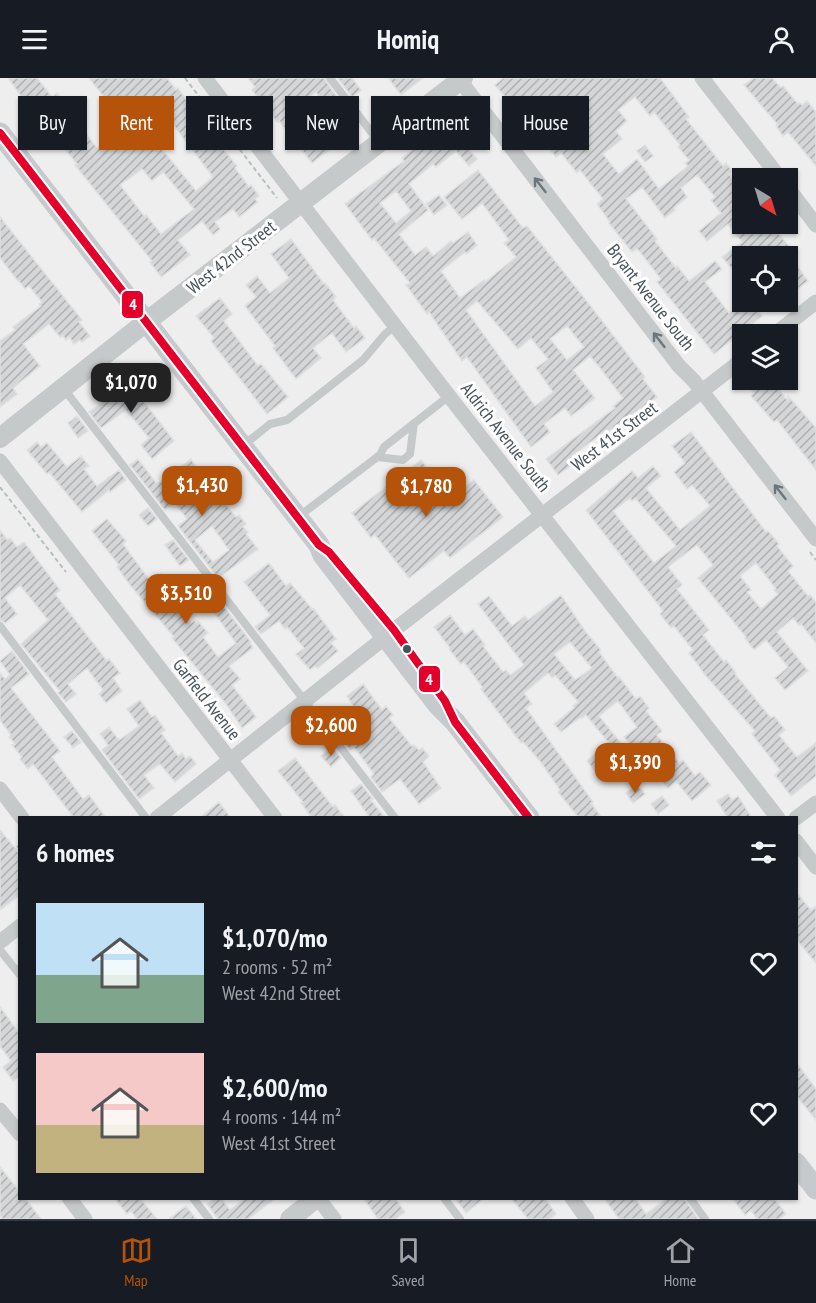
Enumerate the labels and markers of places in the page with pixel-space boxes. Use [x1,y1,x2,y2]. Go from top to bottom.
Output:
pin: $1,070 [82,363,180,414]
pin: $1,430 [153,466,251,517]
pin: $1,780 [377,467,475,518]
pin: $3,510 [137,574,235,625]
unlabelled marker [401,643,413,655]
pin: $2,600 [282,706,380,757]
pin: $1,390 [586,743,684,794]

